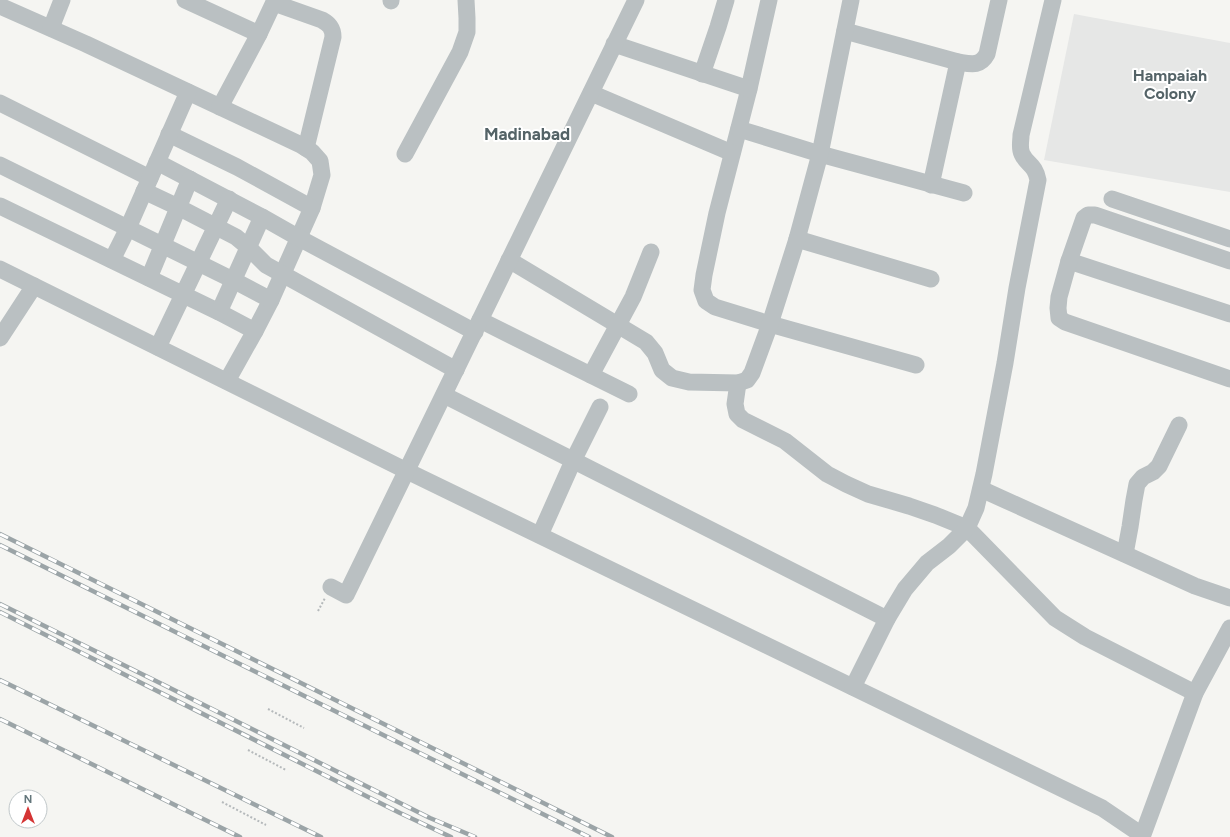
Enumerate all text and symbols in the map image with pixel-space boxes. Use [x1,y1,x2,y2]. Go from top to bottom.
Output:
district label: Hampaiah Colony [1133,66,1207,103]
district label: Madinabad [484,124,570,144]
north arrow [8,789,48,829]
text: N [24,793,32,806]

